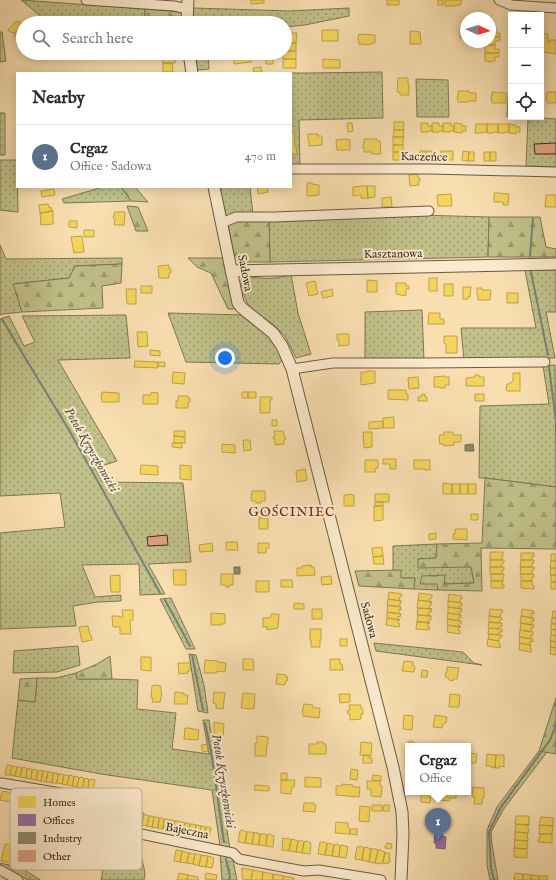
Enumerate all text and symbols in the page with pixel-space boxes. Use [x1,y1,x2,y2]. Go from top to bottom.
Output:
north arrow [460,12,496,48]
map controls [508,12,544,120]
button: + [508,12,544,48]
search box [16,16,292,60]
icon: search [30,27,52,49]
text: Search here [62,29,133,48]
button: − [508,48,544,84]
button: locate [508,84,544,120]
text: Nearby [32,88,85,109]
text: Crgaz [70,139,108,158]
text: 1 [43,148,47,165]
text: 470 m [245,148,276,165]
street label: Kaczeńce [400,149,448,165]
text: Office · Sadowa [70,158,151,175]
street label: Kasztanowa [363,246,423,262]
street label: Sadowa [234,253,256,293]
your location [215,348,235,368]
water label: Potok Krzyszkowicki [60,404,123,497]
district label: GOŚCINIEC [249,504,335,521]
street label: Sadowa [357,600,381,641]
water label: Potok Krzyszkowicki [207,733,239,831]
popup [405,743,471,795]
text: Crgaz [419,751,457,770]
text: Office [419,770,452,787]
legend [10,788,142,870]
text: Homes [43,796,76,810]
pin: 1 [425,808,451,841]
text: Offices [43,814,74,828]
street label: Bajeczna [164,819,211,843]
text: Industry [43,832,83,846]
text: Other [43,850,71,864]

